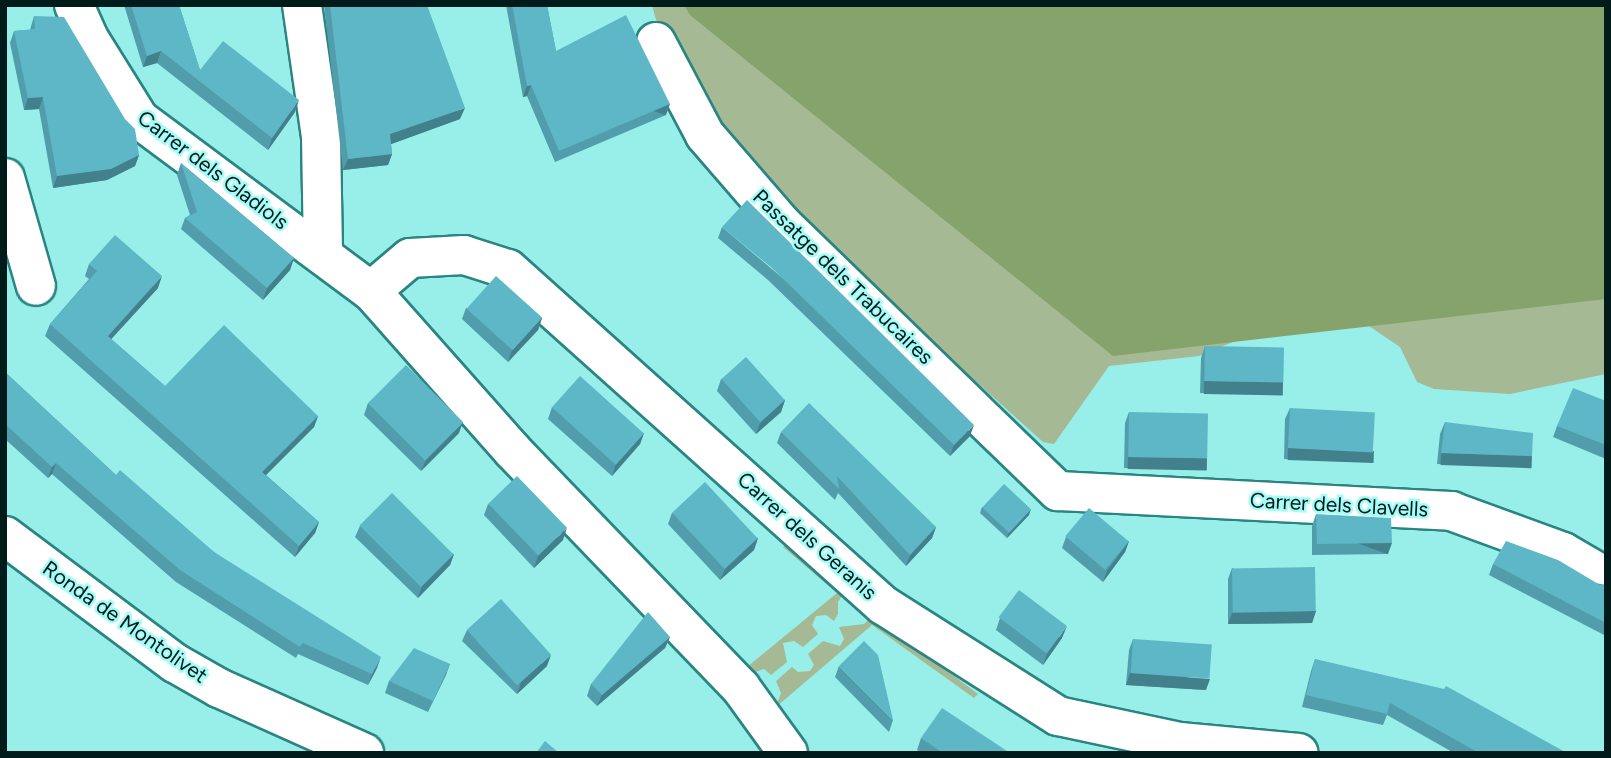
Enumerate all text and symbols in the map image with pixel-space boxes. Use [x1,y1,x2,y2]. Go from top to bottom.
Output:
street label: Carrer dels Gladiols [133,105,293,235]
street label: Passatge dels Trabucaires [748,184,938,370]
street label: Carrer dels Geranis [732,467,882,605]
street label: Carrer dels Clavells [1249,488,1429,522]
street label: Ronda de Montolivet [38,556,212,688]

